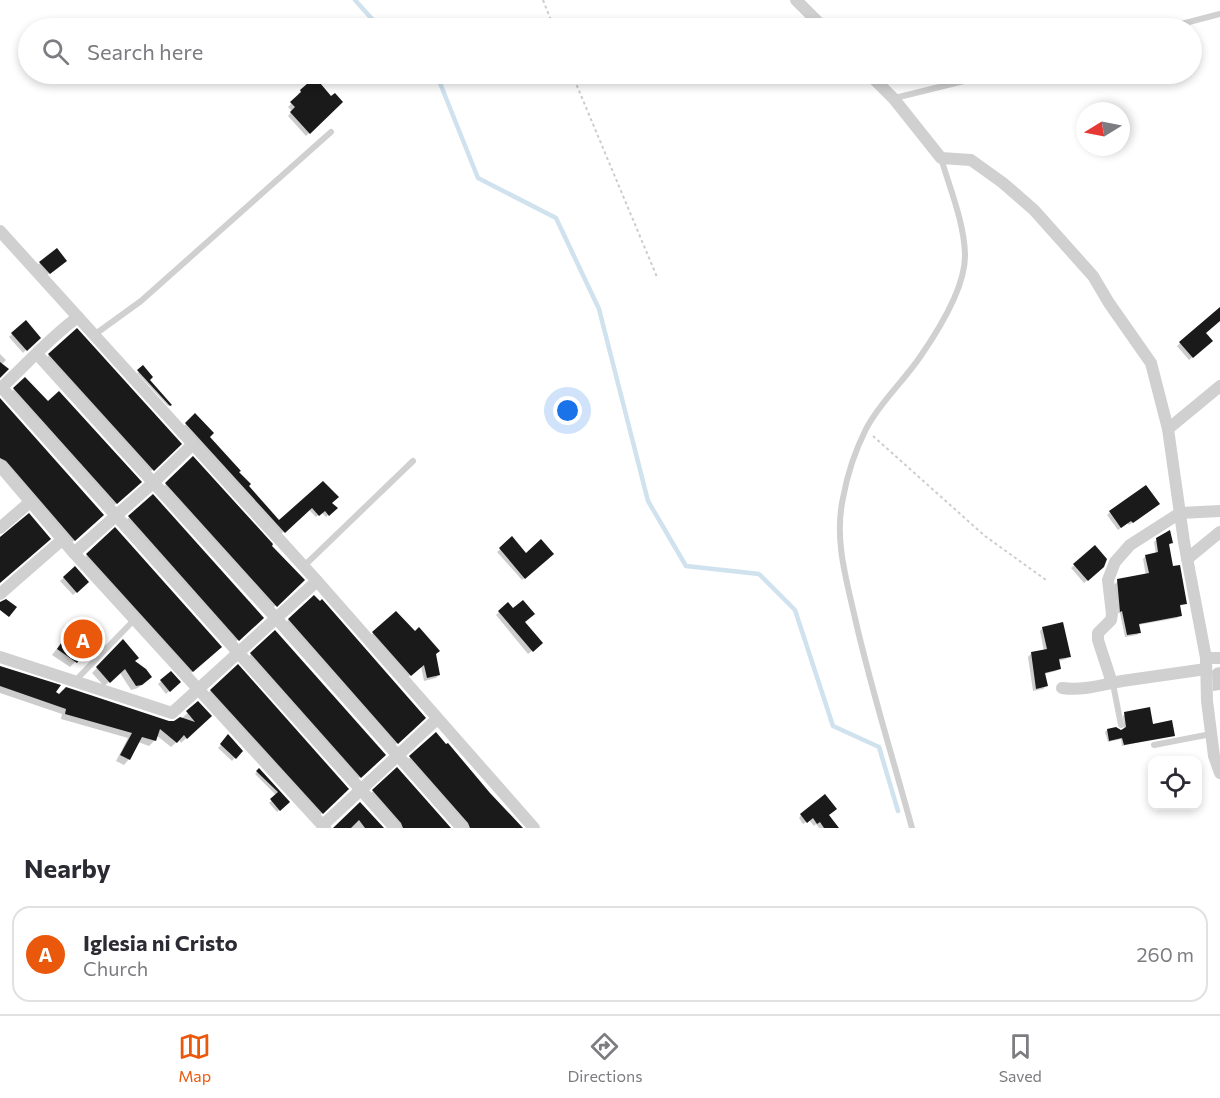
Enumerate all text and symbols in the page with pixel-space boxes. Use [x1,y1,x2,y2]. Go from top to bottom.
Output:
search box [18,18,1202,84]
icon: search [39,35,72,68]
text: Search here [87,38,203,65]
north arrow [1076,102,1130,156]
your location [553,396,582,425]
pin: A [64,616,103,662]
map controls [1148,756,1202,810]
button: locate [1148,756,1202,810]
text: Nearby [24,852,111,883]
text: Iglesia ni Cristo [83,929,238,956]
text: A [38,942,53,966]
text: 260 m [1136,942,1194,966]
text: Church [83,956,148,980]
tab: Map [178,1030,211,1085]
tab: Directions [567,1030,642,1085]
tab: Saved [999,1030,1042,1085]

